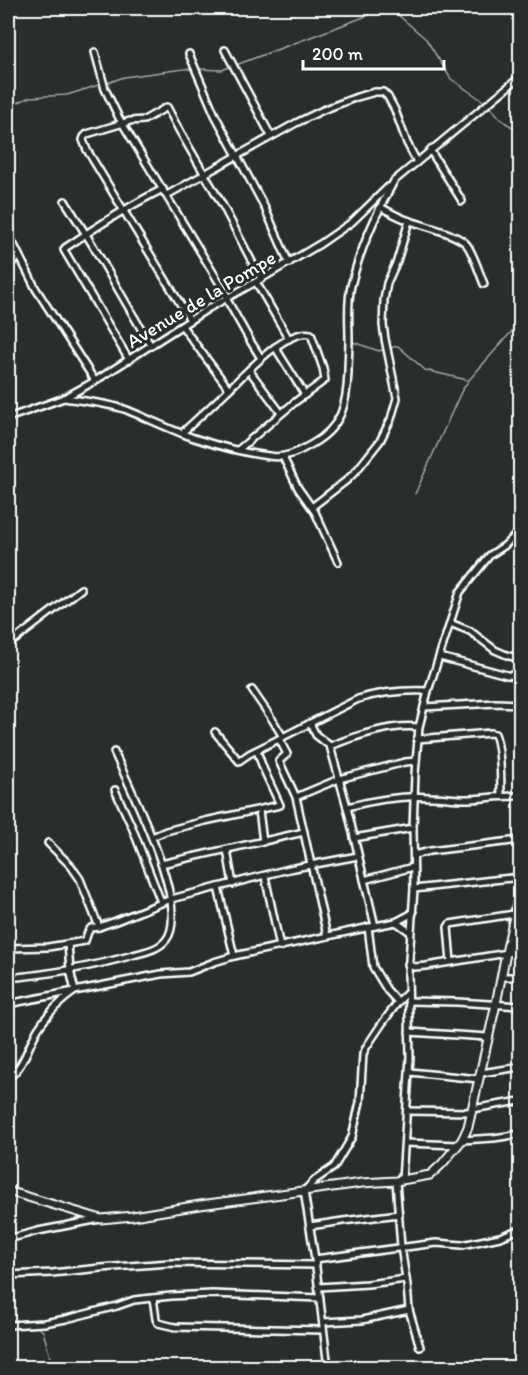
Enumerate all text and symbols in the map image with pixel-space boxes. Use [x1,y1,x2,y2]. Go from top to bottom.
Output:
scale bar [303,33,444,71]
text: 200 m [312,43,363,65]
street label: Avenue de la Pompe [122,245,280,353]

